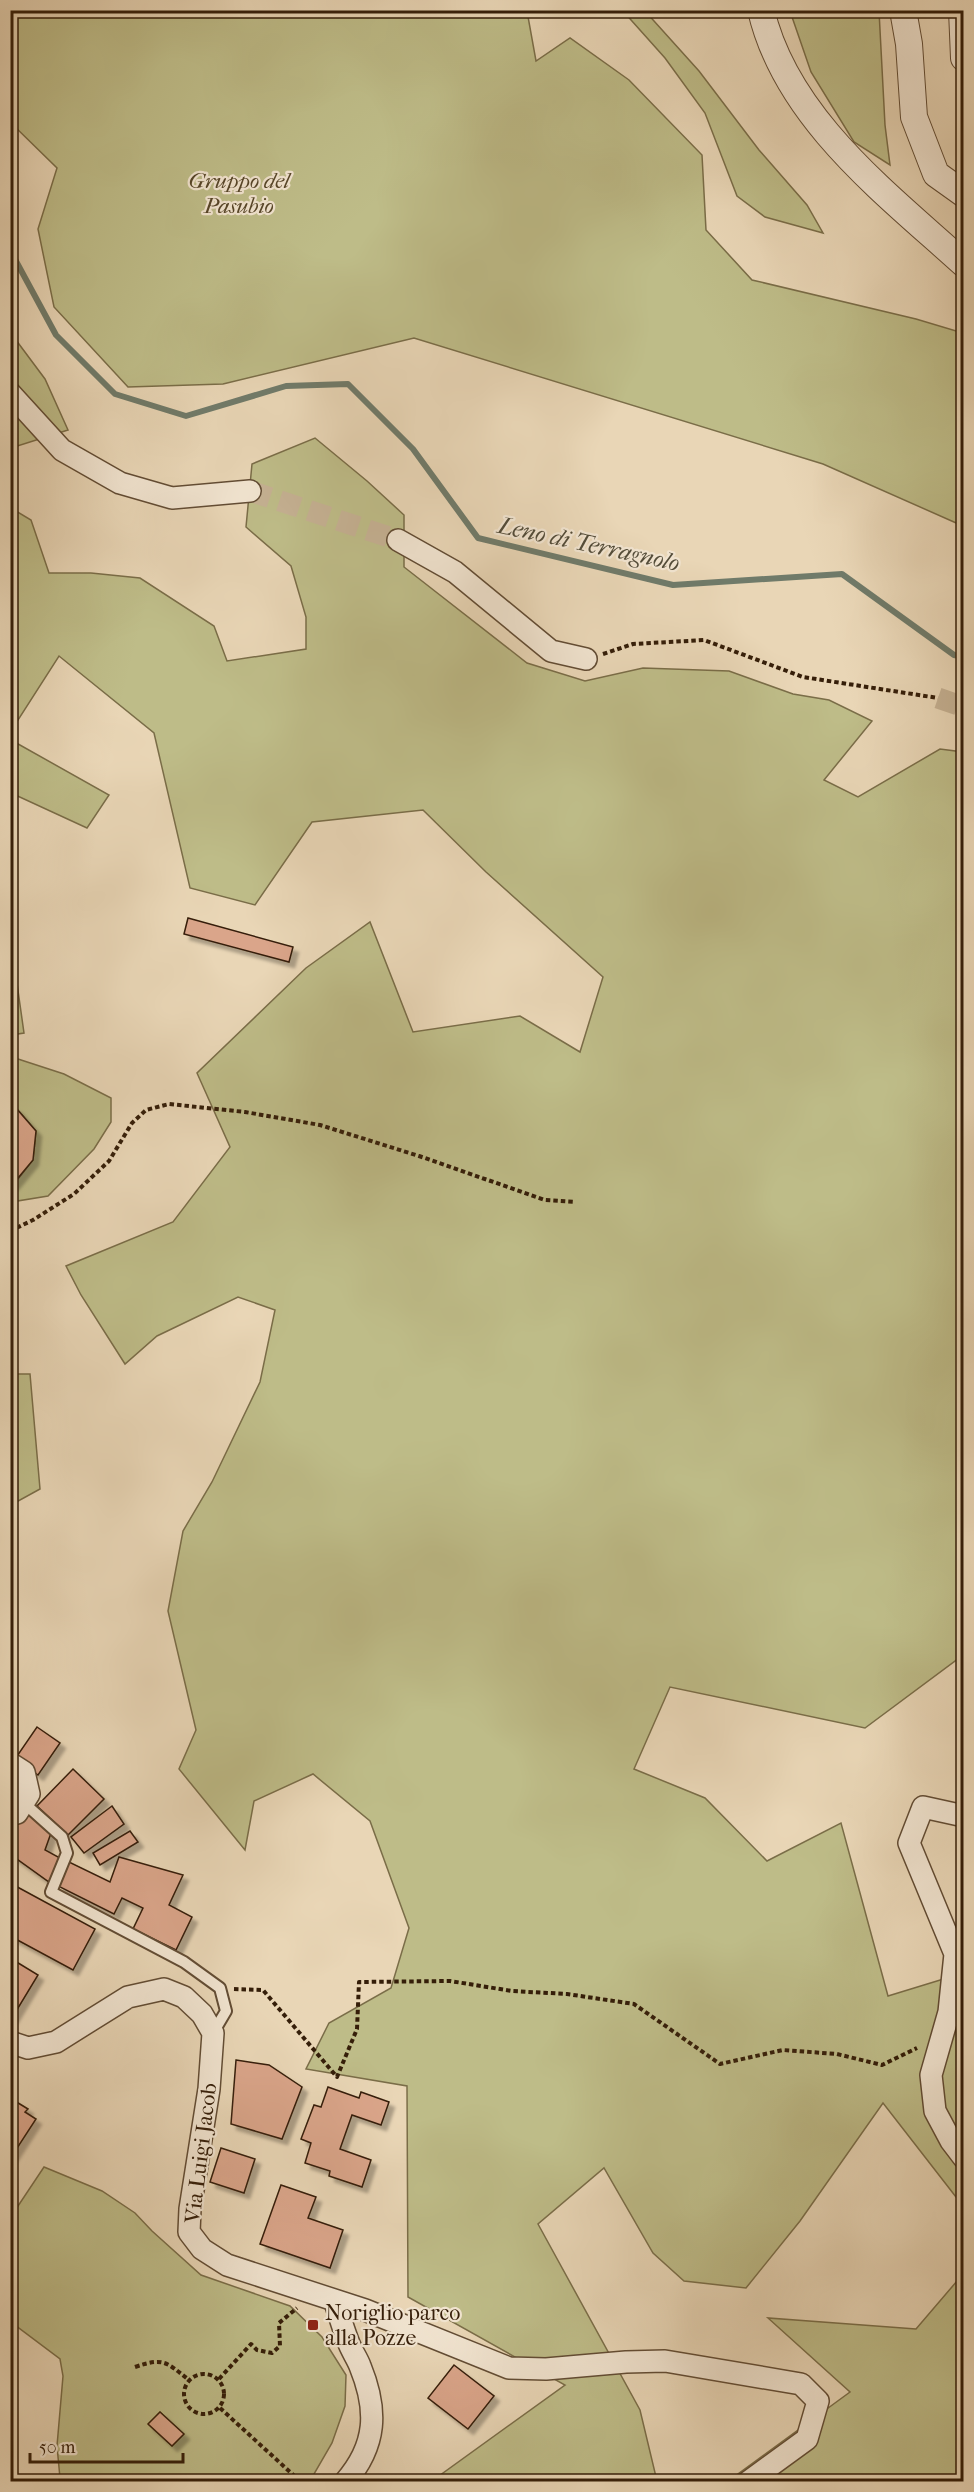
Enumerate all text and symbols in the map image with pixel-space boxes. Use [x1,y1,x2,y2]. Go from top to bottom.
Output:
park label: Gruppo del Pasubio [189,168,292,219]
water label: Leno di Terragnolo [494,511,682,577]
street label: Via Luigi Jacob [179,2082,222,2226]
place label: Noriglio parco alla Pozze [325,2300,460,2351]
marker: Noriglio parco alla Pozze [306,2318,320,2332]
scale bar [30,2426,183,2464]
text: 50 m [39,2437,76,2458]

